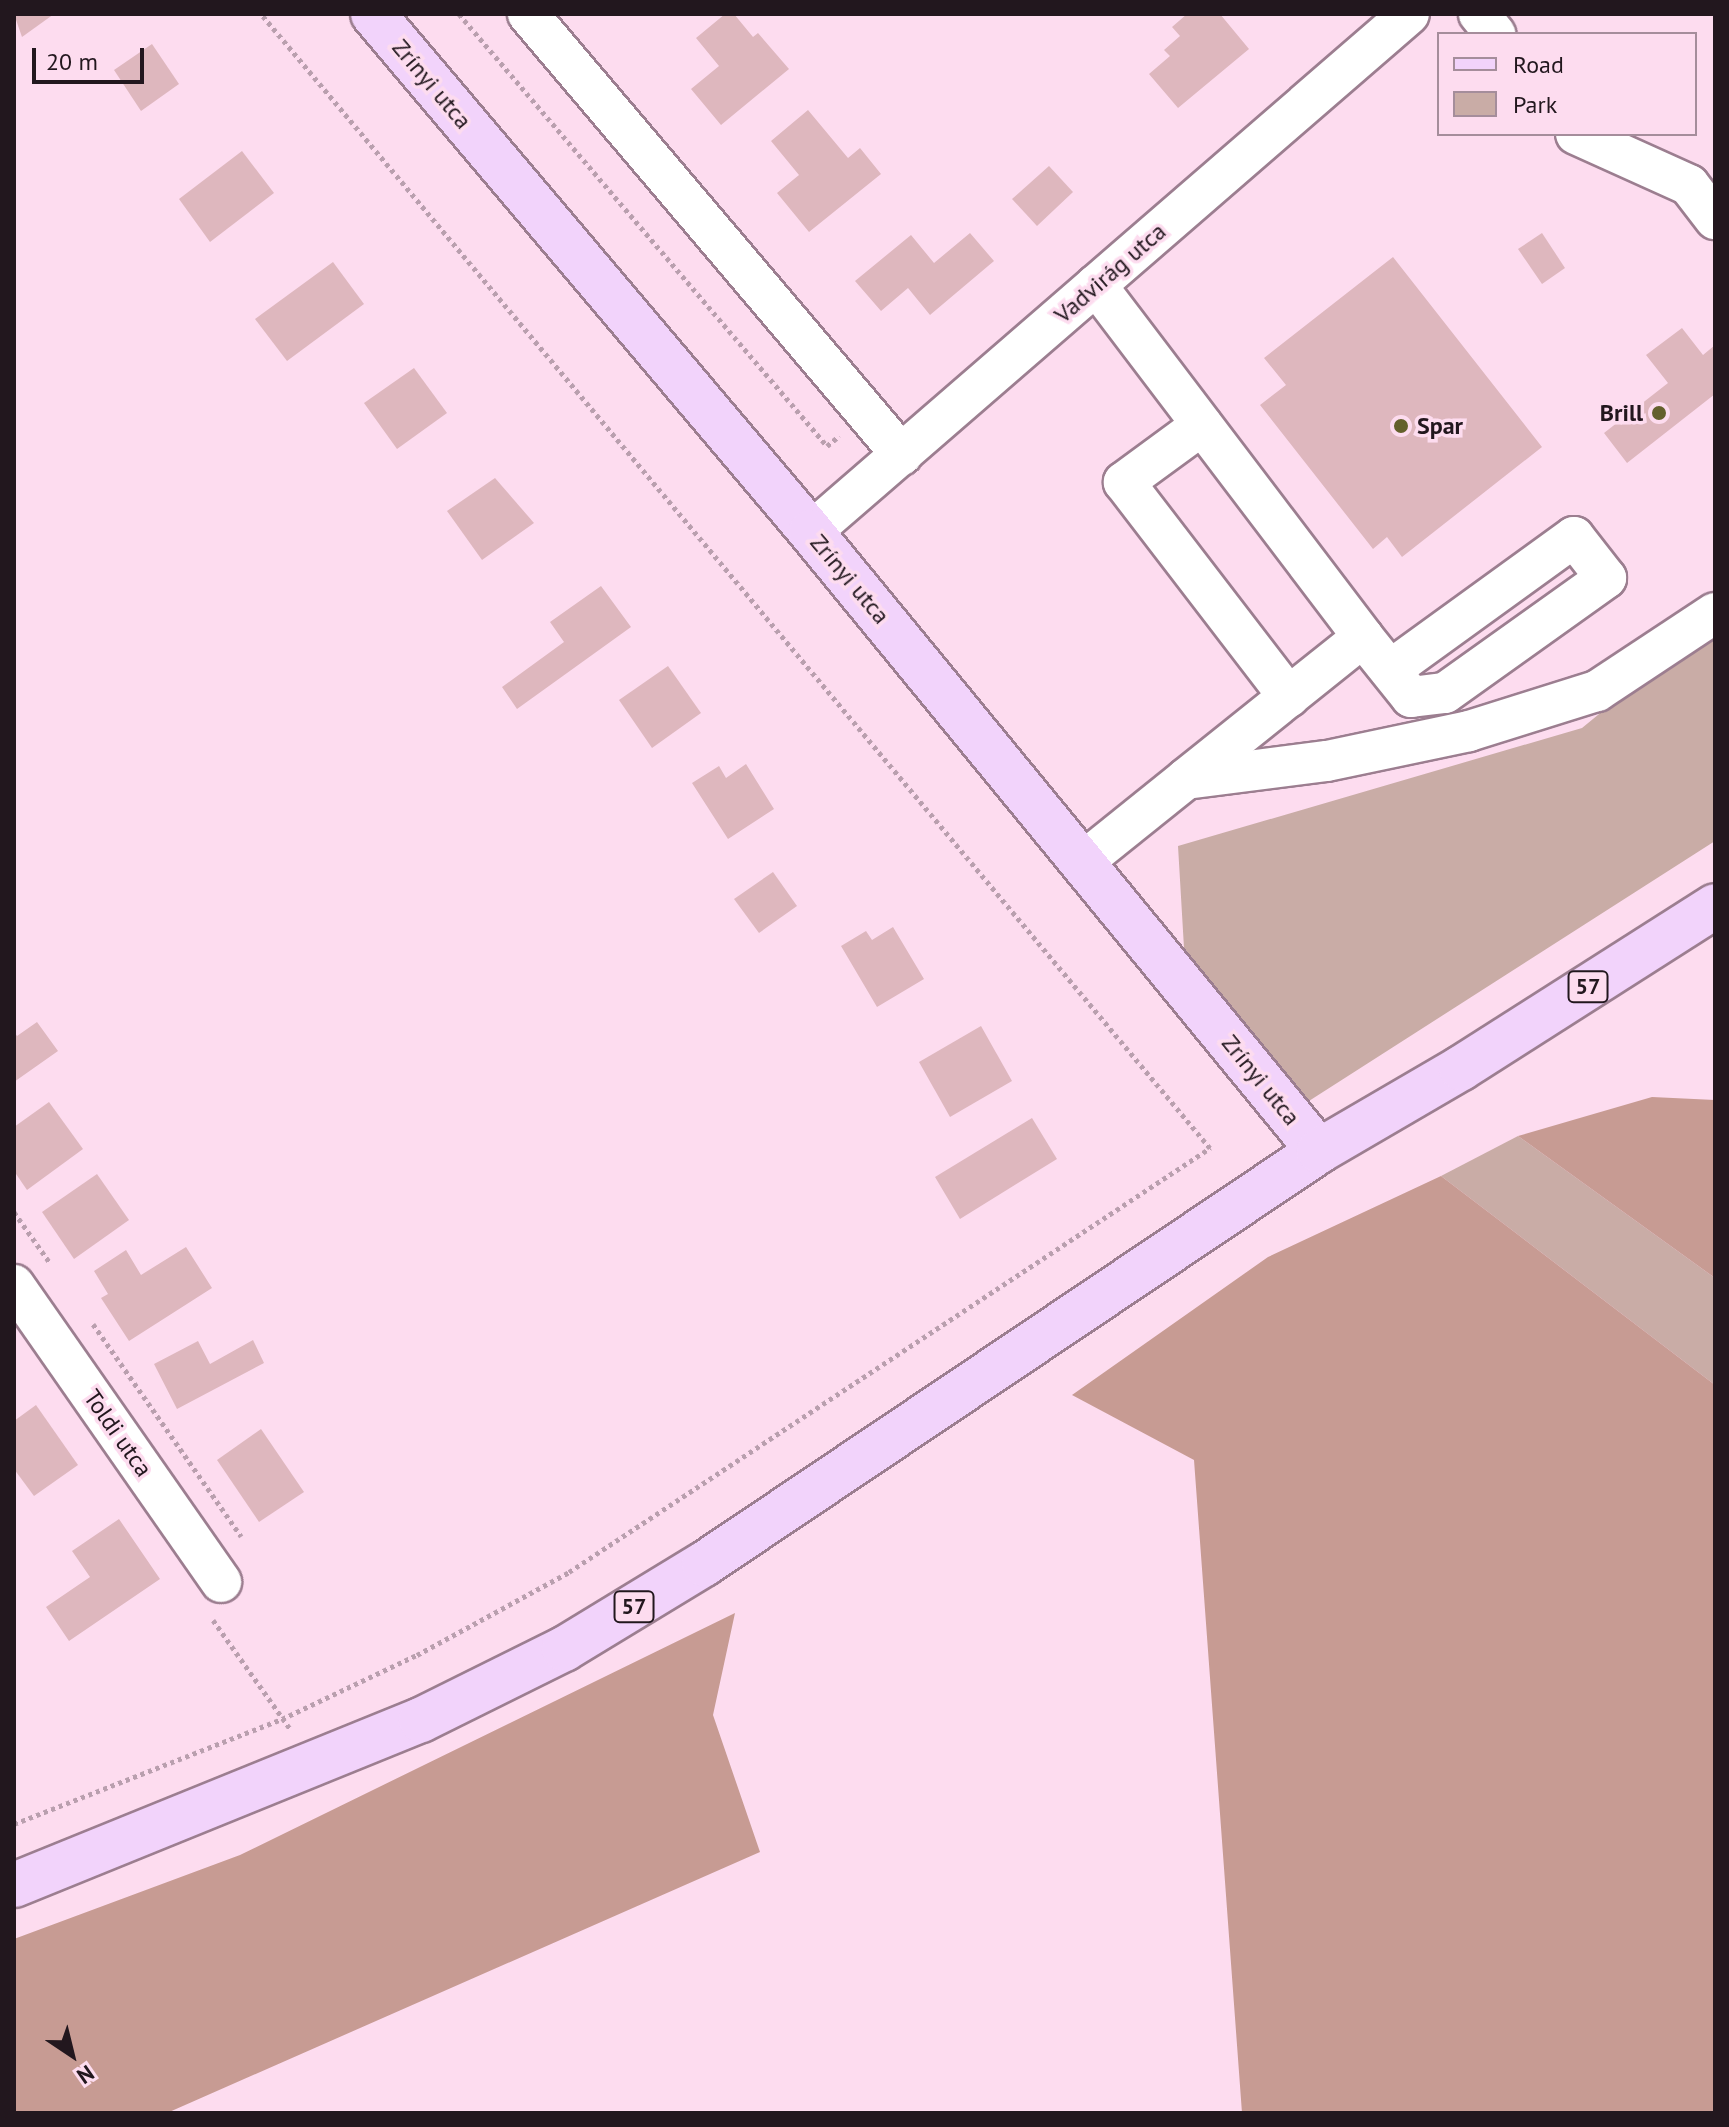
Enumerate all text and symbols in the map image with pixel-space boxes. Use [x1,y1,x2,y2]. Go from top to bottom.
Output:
scale bar [36,32,148,82]
legend [1437,32,1697,136]
street label: Zrínyi utca [386,33,478,135]
text: 20 m [46,46,98,77]
text: Road [1513,49,1564,80]
text: Park [1513,89,1557,120]
street label: Vadvirág utca [1048,217,1172,329]
place label: Brill [1600,399,1643,427]
marker: Brill [1650,404,1668,422]
place label: Spar [1417,412,1463,440]
marker: Spar [1392,417,1410,435]
street label: Zrínyi utca [804,528,896,630]
road number: 57 [1566,969,1610,1005]
street label: Zrínyi utca [1216,1029,1306,1131]
street label: Toldi utca [78,1384,158,1482]
road number: 57 [612,1589,656,1625]
north arrow [32,2015,112,2095]
text: N [72,2059,100,2090]

